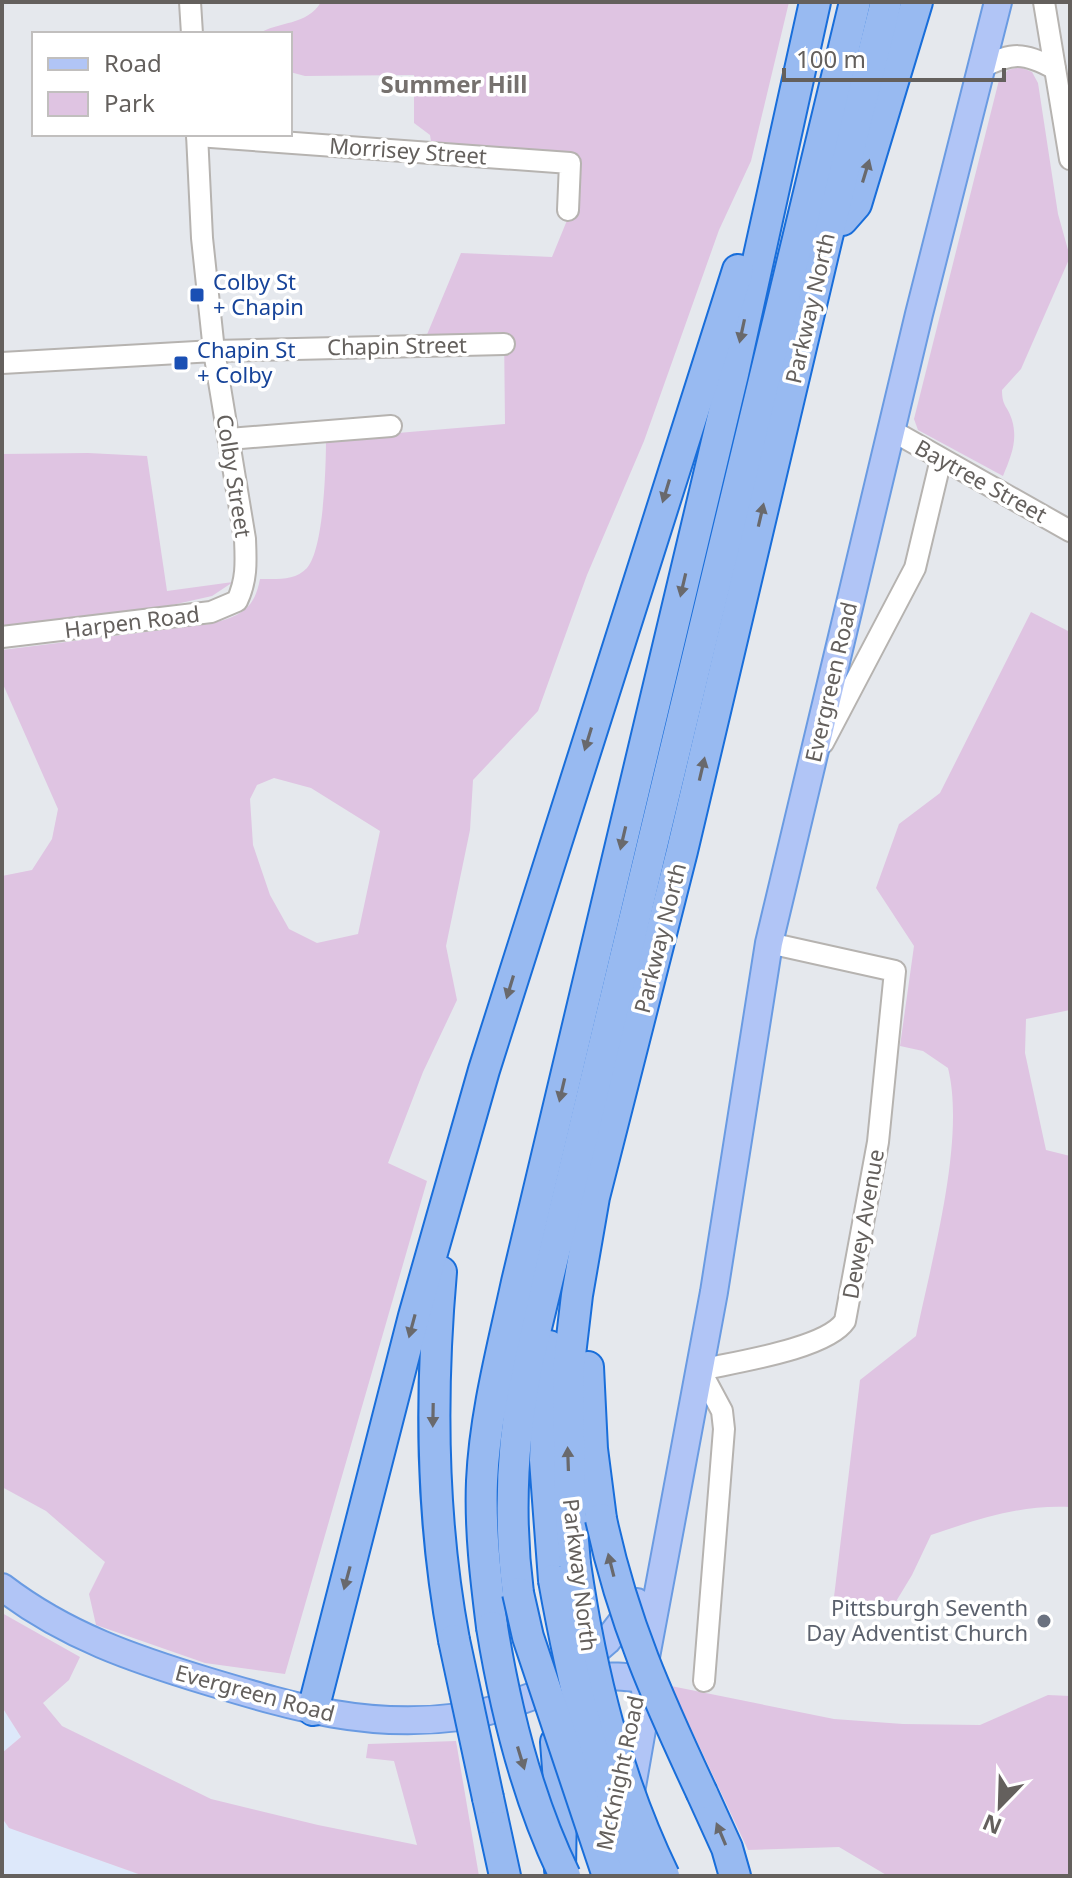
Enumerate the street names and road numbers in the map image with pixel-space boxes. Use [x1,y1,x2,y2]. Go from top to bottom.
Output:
street label: Morrisey Street [328,130,488,170]
street label: Parkway North [777,230,841,386]
street label: Chapin Street [327,329,467,361]
street label: Colby Street [210,412,260,540]
street label: Baytree Street [910,432,1053,529]
street label: Harpen Road [63,598,201,644]
street label: Evergreen Road [797,599,863,765]
street label: Parkway North [626,860,692,1016]
street label: Dewey Avenue [834,1147,890,1301]
street label: Parkway North [557,1497,605,1653]
street label: Evergreen Road [172,1656,338,1728]
street label: McKnight Road [588,1693,650,1853]

